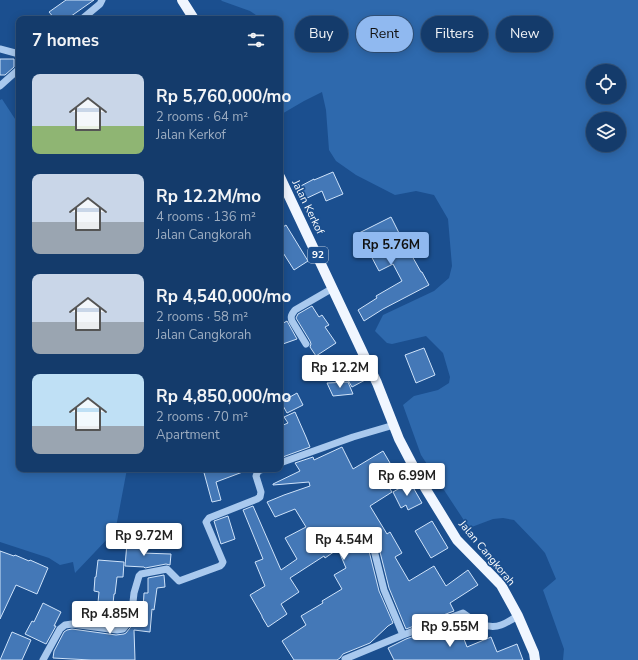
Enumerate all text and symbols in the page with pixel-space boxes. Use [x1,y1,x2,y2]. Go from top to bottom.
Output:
chip: Buy [295,16,348,52]
chip: Rent [356,16,413,52]
chip: Filters [421,16,488,52]
chip: New [496,16,553,52]
text: 7 homes [32,29,99,52]
icon: filters [245,29,267,51]
map controls [586,64,626,152]
button: locate [586,64,626,104]
text: Rp 5,760,000/mo [156,85,291,108]
icon: home [64,90,112,138]
text: 2 rooms · 64 m² [156,108,248,126]
button: layers [586,112,626,152]
text: Jalan Kerkof [156,126,226,144]
street label: Jalan Kerkof [288,176,328,237]
text: Rp 12.2M/mo [156,185,261,208]
icon: home [64,190,112,238]
text: 4 rooms · 136 m² [156,208,256,226]
text: Jalan Cangkorah [156,226,251,244]
pin: Rp 5.76M [350,232,432,266]
text: Rp 5.76M [362,236,420,254]
road number: 92 [308,247,328,263]
text: Rp 4,540,000/mo [156,285,291,308]
icon: home [64,290,112,338]
text: 2 rooms · 58 m² [156,308,248,326]
text: Jalan Cangkorah [156,326,251,344]
pin: Rp 12.2M [299,355,381,389]
text: Rp 12.2M [311,359,369,377]
text: Rp 4,850,000/mo [156,385,291,408]
icon: home [64,390,112,438]
text: 2 rooms · 70 m² [156,408,248,426]
text: Apartment [156,426,219,444]
pin: Rp 6.99M [366,463,448,497]
text: Rp 6.99M [378,467,436,485]
street label: Jalan Cangkorah [455,516,519,589]
pin: Rp 9.72M [103,523,185,557]
text: Rp 9.72M [115,527,173,545]
pin: Rp 4.54M [303,527,385,561]
text: Rp 4.54M [315,531,373,549]
pin: Rp 4.85M [69,601,151,635]
text: Rp 4.85M [81,605,139,623]
pin: Rp 9.55M [409,614,491,648]
text: Rp 9.55M [421,618,479,636]

